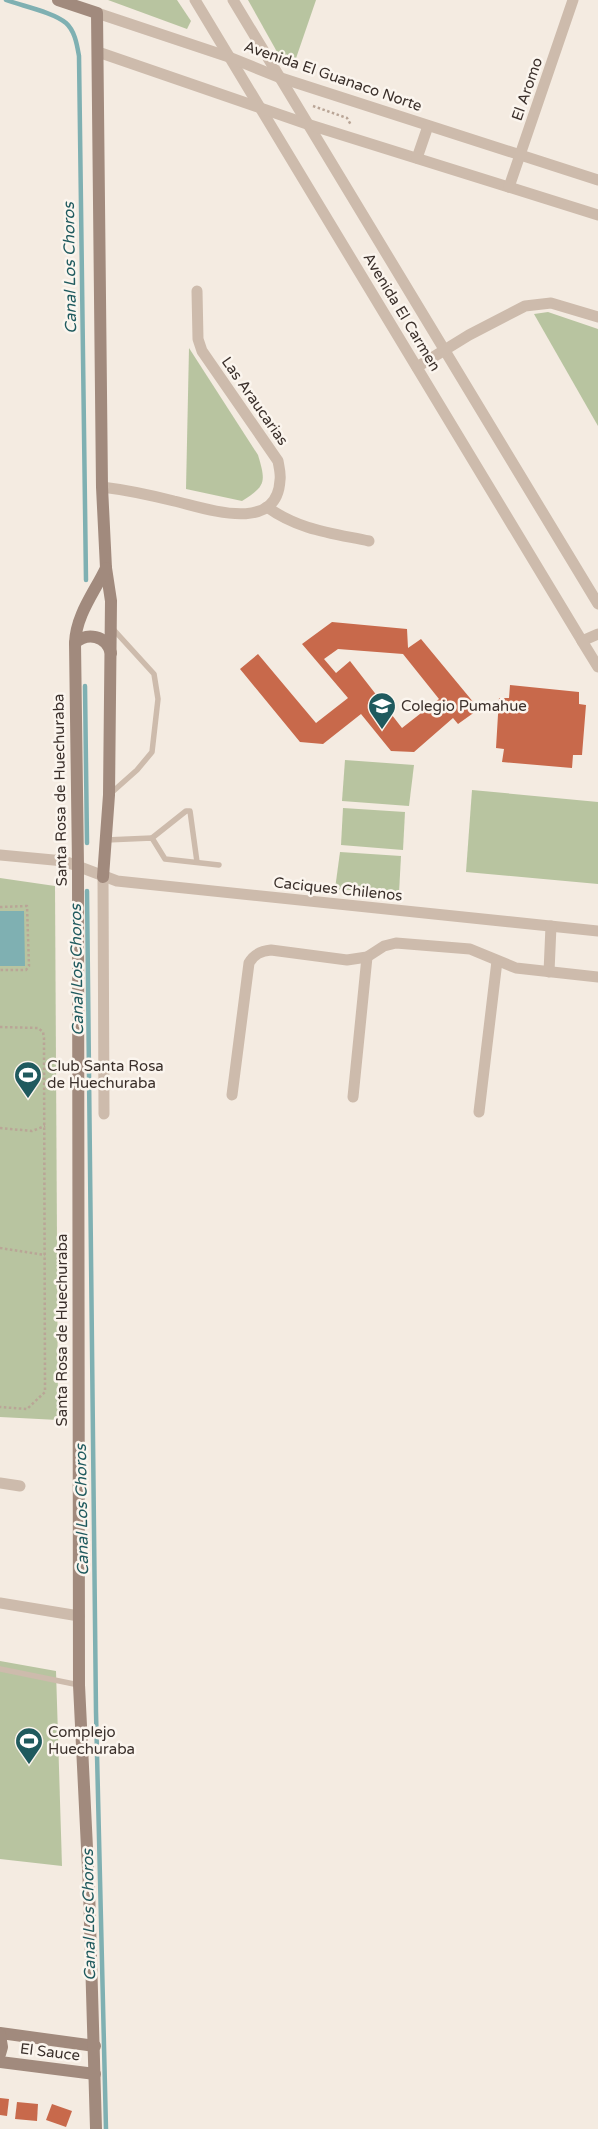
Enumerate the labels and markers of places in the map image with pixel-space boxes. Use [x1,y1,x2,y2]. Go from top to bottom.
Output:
school or university icon: Colegio Pumahue [367,691,397,730]
place label: Colegio Pumahue [401,697,527,715]
place label: Club Santa Rosa de Huechuraba [47,1057,164,1092]
sports icon: Club Santa Rosa de Huechuraba [13,1060,43,1099]
place label: Complejo Huechuraba [48,1723,135,1758]
sports icon: Complejo Huechuraba [14,1726,44,1765]

